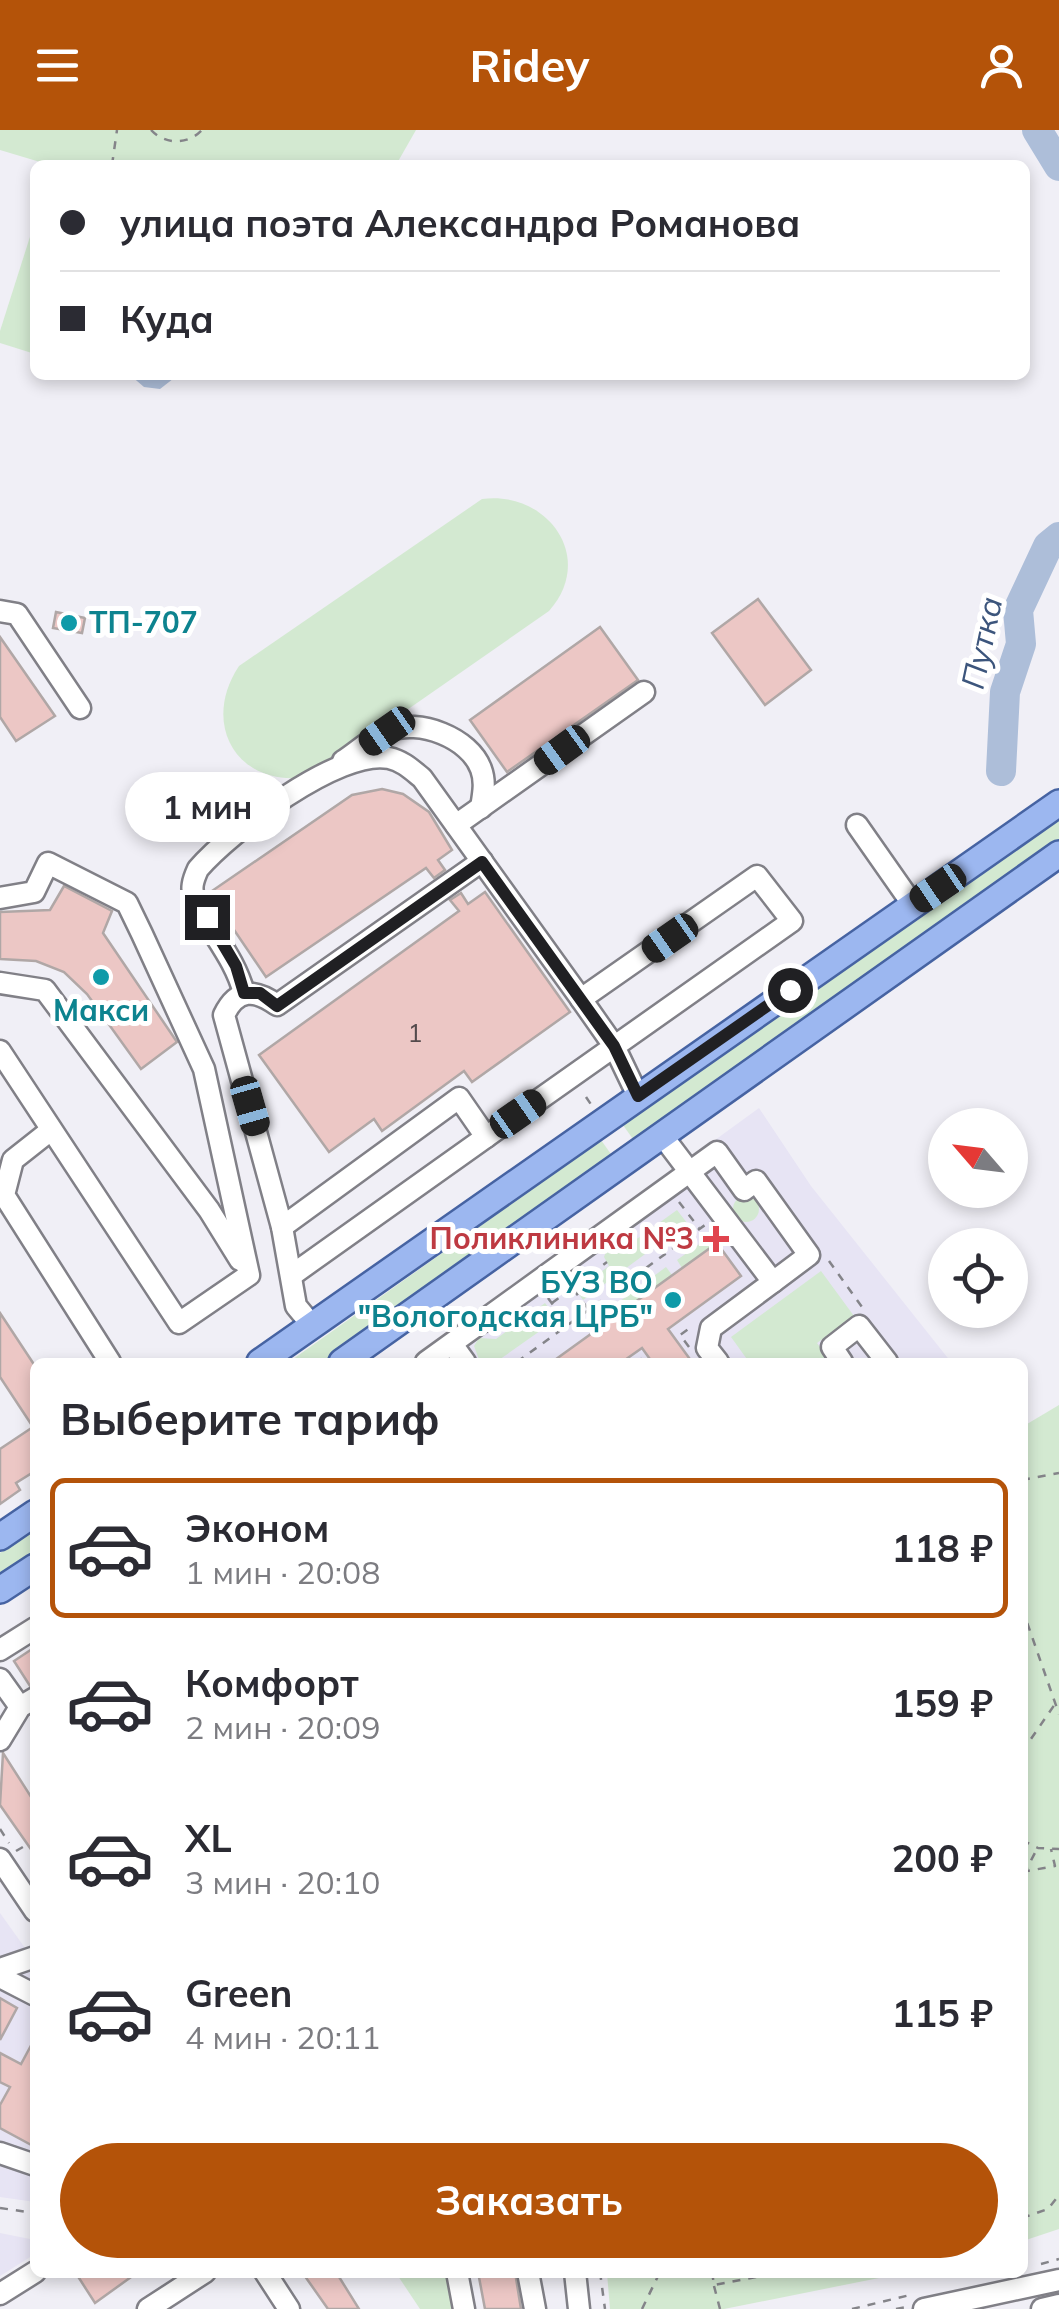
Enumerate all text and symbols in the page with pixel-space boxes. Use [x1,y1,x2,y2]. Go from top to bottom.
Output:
text: Ridey [470,37,589,93]
icon: menu [30,38,85,93]
icon: person [974,38,1029,93]
text: улица поэта Александра Романова [120,199,800,247]
text: Куда [120,295,214,343]
water label: Путка [952,593,1010,693]
place label: ТП-707 [89,603,198,641]
marker: ТП-707 [58,612,80,634]
car [354,702,420,760]
car [529,720,595,780]
callout: 1 мин [124,772,290,842]
text: 1 мин [163,787,252,827]
car [905,859,971,917]
route end [185,895,230,940]
car [637,909,703,967]
marker: Макси [90,966,112,988]
route start [768,968,813,1013]
place label: Макси [53,991,149,1029]
house number: 1 [407,1017,423,1048]
car [227,1073,273,1139]
car [485,1085,551,1143]
north arrow [928,1108,1028,1208]
map controls [928,1108,1028,1328]
place label: Поликлиника №3 [430,1219,694,1257]
marker: Поликлиника №3 [703,1226,729,1252]
button: locate [928,1228,1028,1328]
place label: БУЗ ВО "Вологодская ЦРБ" [358,1263,653,1335]
marker: БУЗ ВО "Вологодская ЦРБ" [662,1289,684,1311]
text: Выберите тариф [60,1390,440,1446]
icon: car [65,1503,155,1593]
text: Эконом [185,1504,329,1552]
text: 118 ₽ [891,1524,993,1572]
text: 1 мин · 20:08 [185,1552,380,1592]
icon: car [65,1658,155,1748]
text: Комфорт [185,1659,359,1707]
text: 159 ₽ [891,1679,993,1727]
text: 2 мин · 20:09 [185,1707,380,1747]
icon: car [65,1813,155,1903]
text: XL [185,1814,232,1862]
text: 200 ₽ [891,1834,993,1882]
text: 3 мин · 20:10 [185,1862,380,1902]
icon: car [65,1968,155,2058]
text: Green [185,1969,292,2017]
text: 115 ₽ [891,1989,993,2037]
text: 4 мин · 20:11 [185,2017,380,2057]
button: Заказать [60,2143,998,2258]

